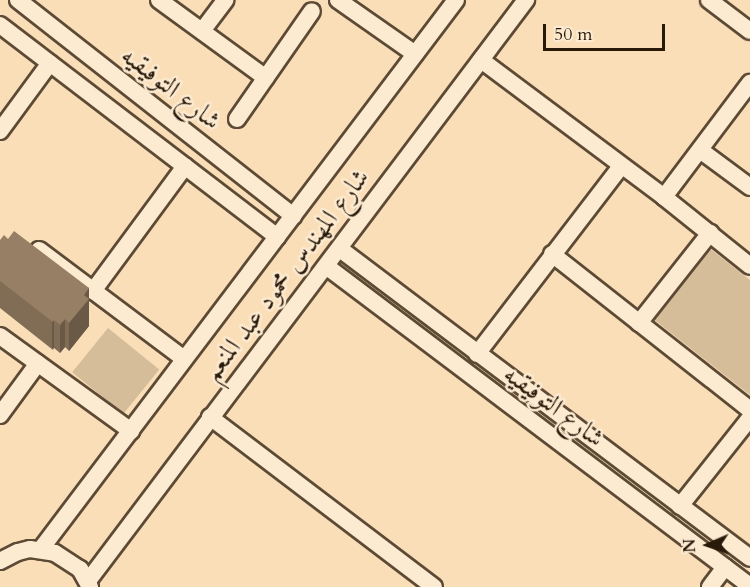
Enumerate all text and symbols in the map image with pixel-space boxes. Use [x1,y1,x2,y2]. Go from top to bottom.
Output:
scale bar [546,12,668,50]
text: 50 m [554,22,593,47]
street label: شارع التوفيقيه [115,39,227,137]
street label: شارع المهندس محمود عبد المنعم [196,163,376,387]
street label: شارع التوفيقيه [498,358,610,454]
north arrow [678,515,738,575]
text: N [679,538,701,553]

